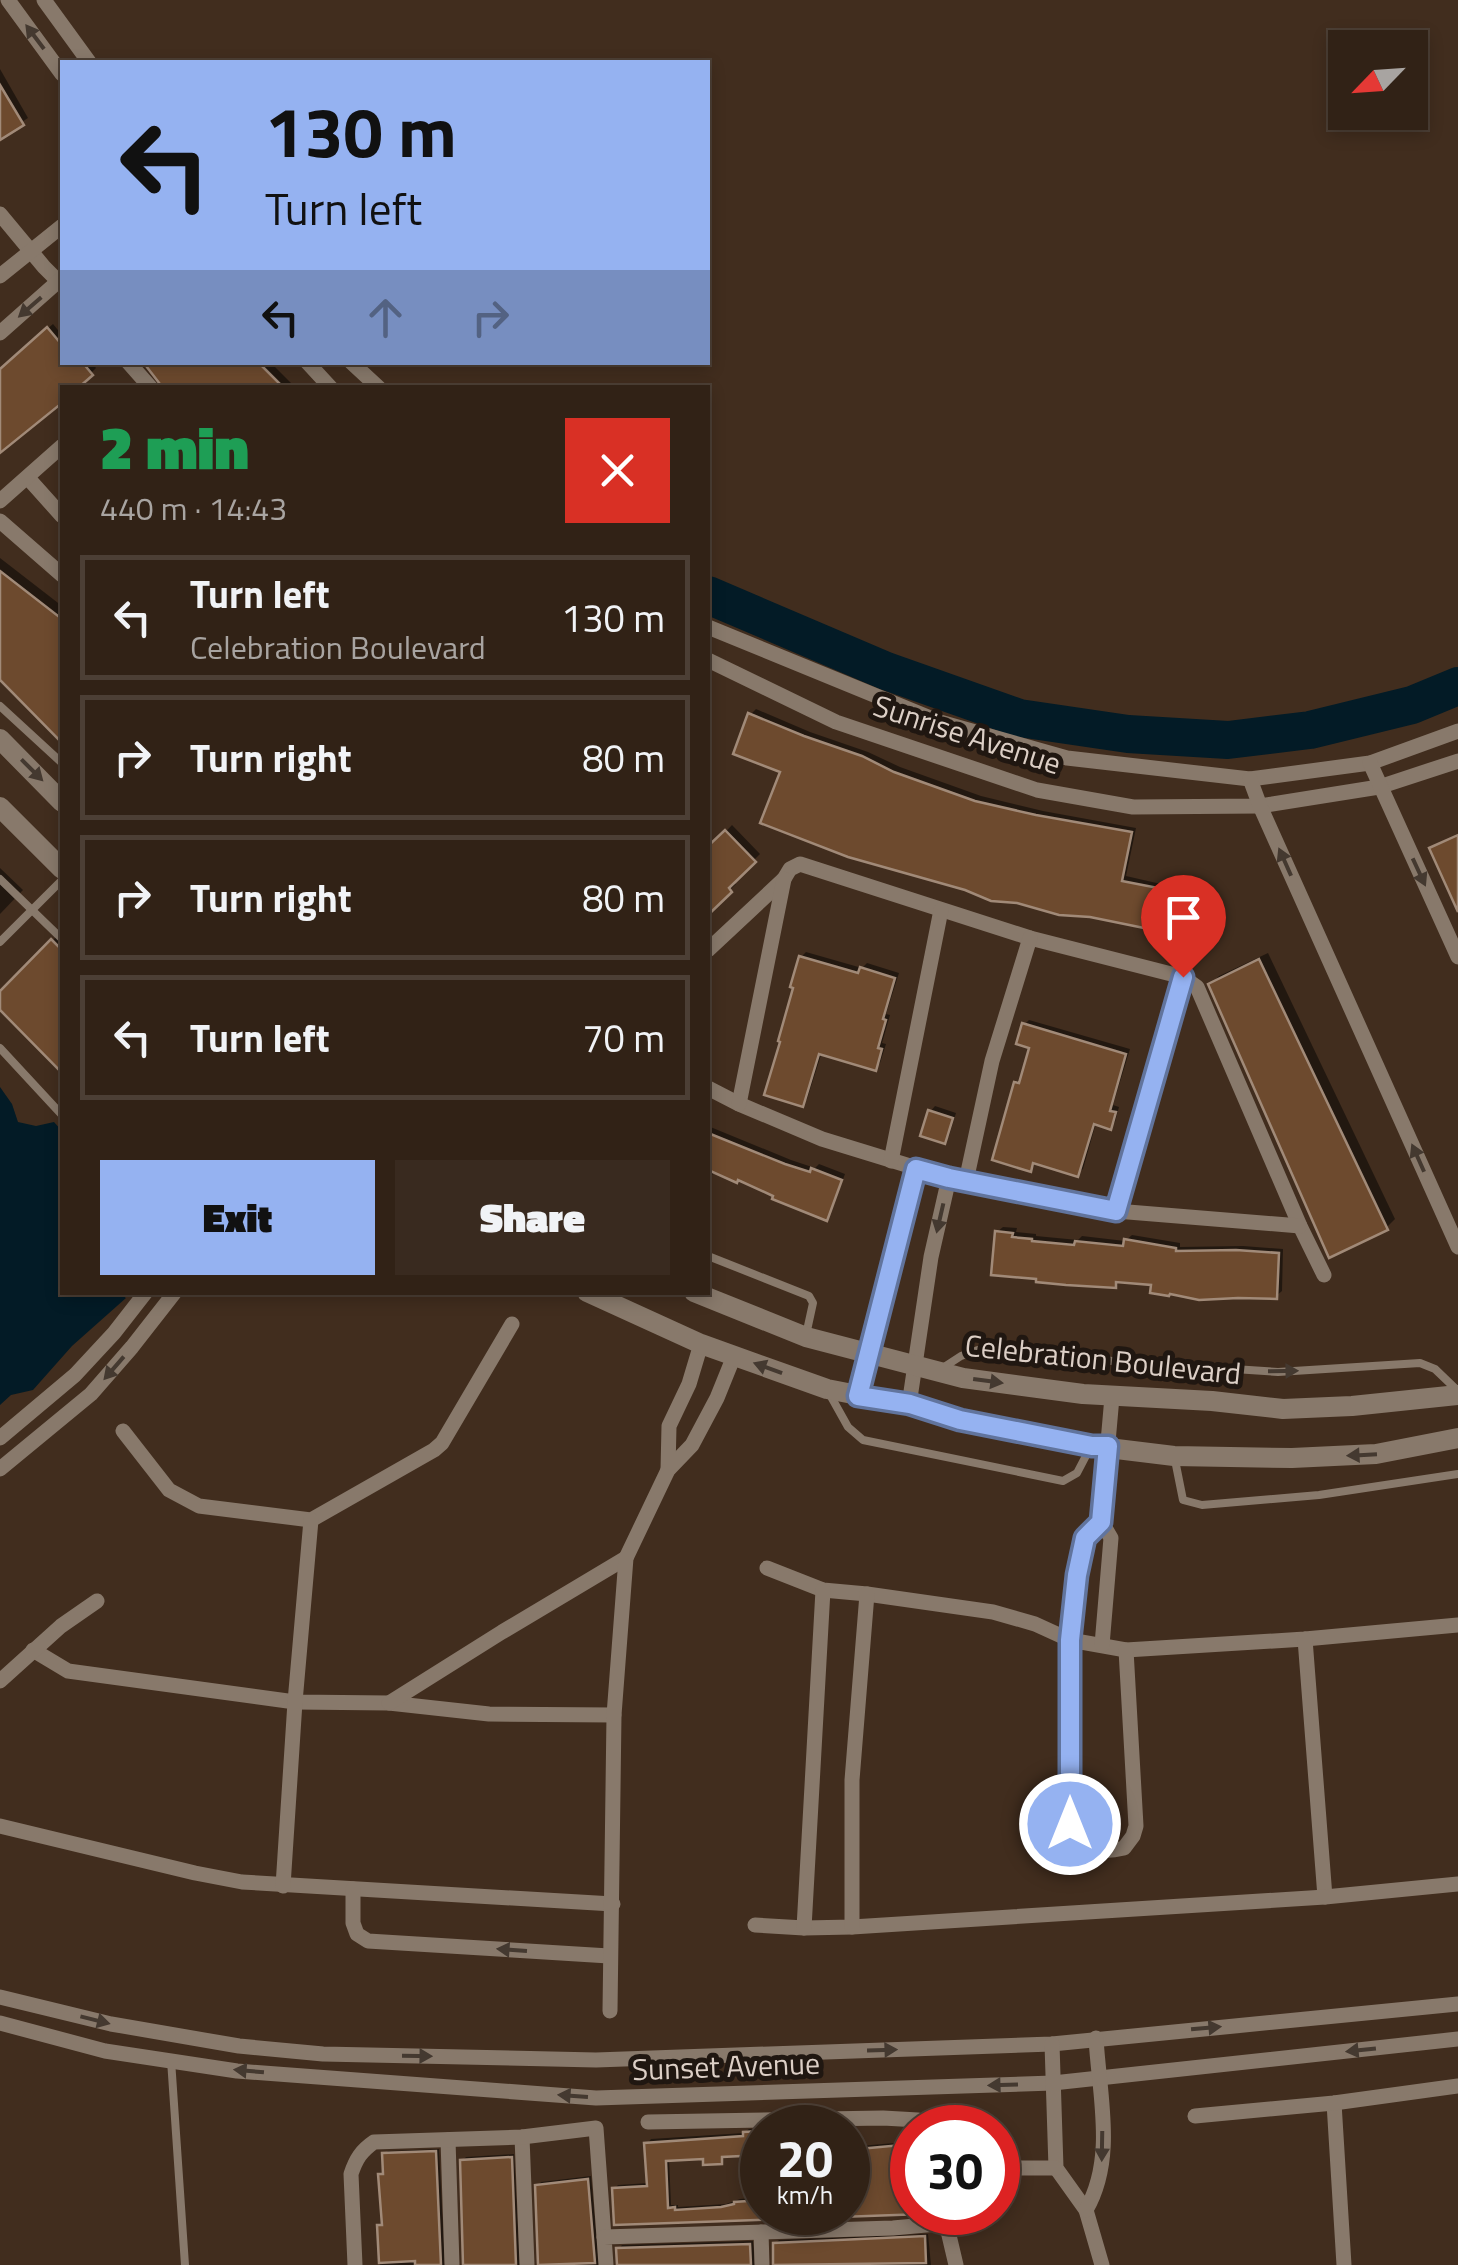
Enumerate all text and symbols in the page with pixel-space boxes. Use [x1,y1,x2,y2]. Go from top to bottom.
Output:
one-way arrow [24,25,45,51]
north arrow [1328,30,1428,130]
map controls [1328,30,1428,130]
text: 130 m [265,78,457,184]
icon: left [100,100,230,230]
text: Turn left [265,174,422,242]
icon: left [253,290,308,345]
icon: ahead [358,290,413,345]
icon: right [463,290,518,345]
one-way arrow [17,296,42,318]
text: 2 min [100,401,249,492]
button: close [565,418,670,523]
text: 440 m · 14:43 [100,484,287,532]
text: Turn left [190,565,330,623]
text: 130 m [561,589,665,647]
icon: left [105,590,160,645]
text: Celebration Boulevard [190,623,486,671]
street label: Sunrise Avenue [868,682,1067,786]
text: Turn right [190,729,352,787]
text: 80 m [582,729,665,787]
icon: right [105,730,160,785]
one-way arrow [19,758,43,781]
one-way arrow [1277,847,1293,877]
one-way arrow [1410,858,1427,887]
text: Turn right [190,869,352,927]
text: 80 m [582,869,665,927]
icon: right [105,870,160,925]
pin [1141,875,1226,978]
icon: arrive [1156,890,1211,945]
text: Turn left [190,1009,330,1067]
text: 70 m [582,1009,665,1067]
icon: left [105,1010,160,1065]
one-way arrow [1410,1143,1426,1173]
button: Exit [100,1160,375,1275]
button: Share [395,1160,670,1275]
one-way arrow [932,1203,947,1234]
street label: Celebration Boulevard [963,1322,1243,1396]
one-way arrow [103,1355,125,1380]
one-way arrow [752,1360,782,1375]
one-way arrow [1267,1362,1299,1378]
one-way arrow [972,1374,1004,1390]
one-way arrow [1346,1447,1378,1463]
position arrow [1018,1772,1122,1876]
one-way arrow [496,1942,527,1958]
one-way arrow [80,2013,111,2028]
one-way arrow [1190,2020,1222,2036]
street label: Sunset Avenue [631,2040,821,2092]
one-way arrow [866,2042,898,2058]
one-way arrow [1345,2042,1377,2058]
one-way arrow [401,2048,433,2064]
one-way arrow [233,2063,265,2079]
one-way arrow [986,2077,1018,2093]
one-way arrow [557,2088,589,2104]
speed limit sign: 30 [890,2105,1020,2235]
text: 20 [777,2120,833,2196]
one-way arrow [1094,2131,1110,2163]
text: km/h [777,2176,833,2214]

